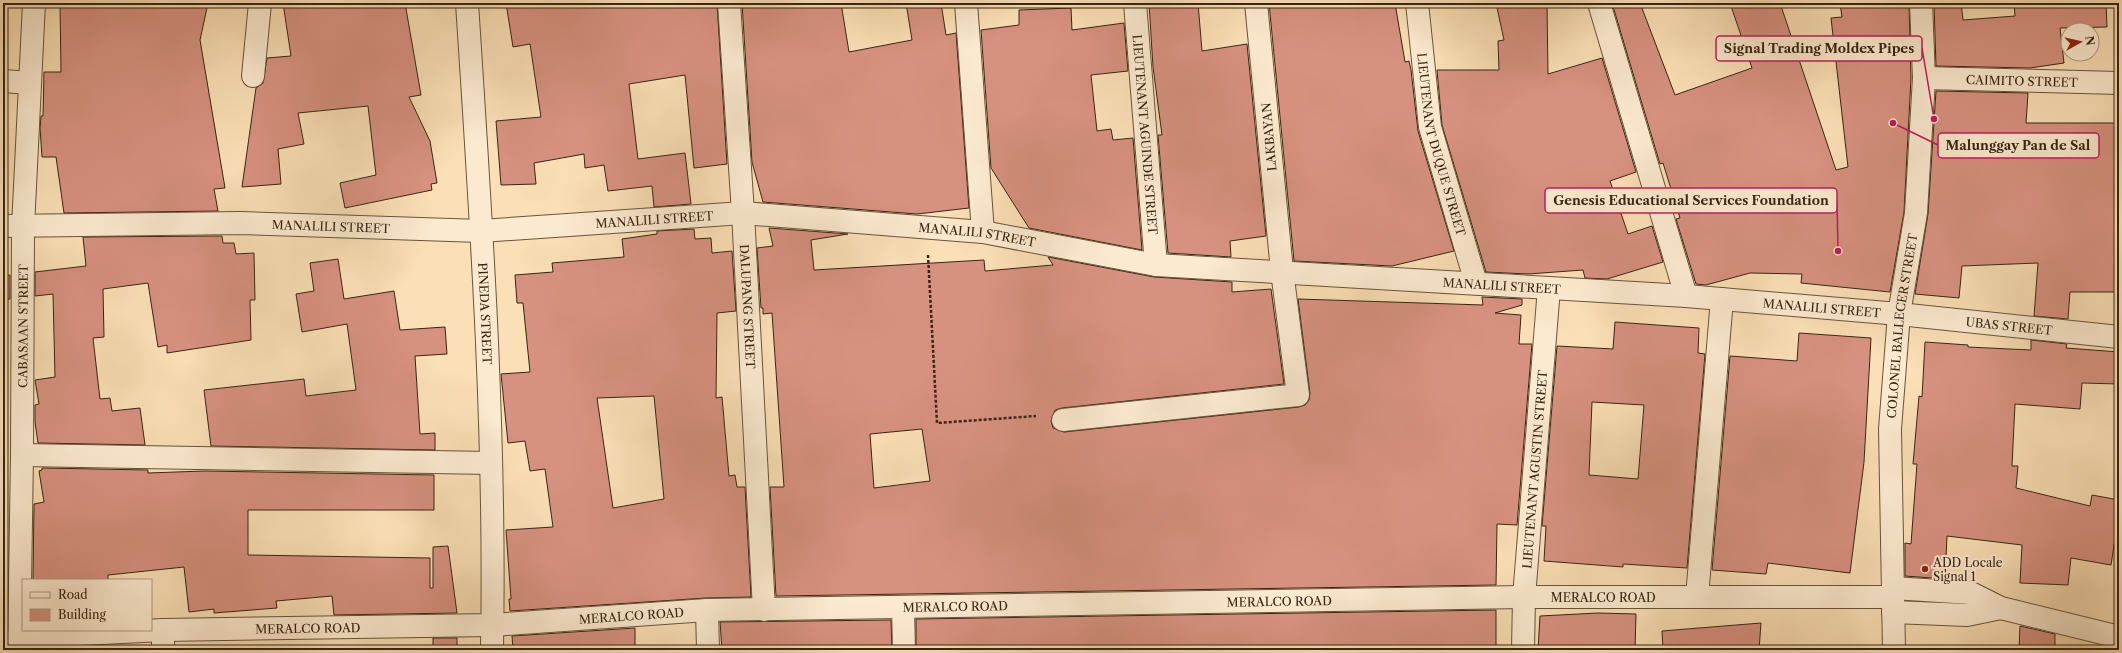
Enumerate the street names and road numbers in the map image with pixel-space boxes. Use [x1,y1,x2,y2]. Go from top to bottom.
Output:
street label: LIEUTENANT AGUINDE STREET [1130,34,1161,235]
street label: LIEUTENANT DUQUE STREET [1415,52,1469,238]
street label: CAIMITO STREET [1966,72,2078,89]
street label: LAKBAYAN [1259,102,1279,172]
street label: MANALILI STREET [595,208,714,231]
street label: MANALILI STREET [272,217,390,235]
street label: MANALILI STREET [918,219,1037,249]
street label: COLONEL BALLECER STREET [1883,232,1920,419]
street label: DALUPANG STREET [737,244,759,369]
street label: PINEDA STREET [476,262,495,365]
street label: CABASAAN STREET [15,264,30,388]
street label: MANALILI STREET [1442,274,1561,296]
street label: MANALILI STREET [1762,295,1882,320]
street label: UBAS STREET [1965,314,2053,338]
street label: LIEUTENANT AGUSTIN STREET [1519,370,1550,569]
street label: MERALCO ROAD [1551,590,1656,605]
street label: MERALCO ROAD [1226,593,1332,609]
street label: MERALCO ROAD [902,598,1008,614]
street label: MERALCO ROAD [578,604,685,626]
street label: MERALCO ROAD [255,619,361,636]

